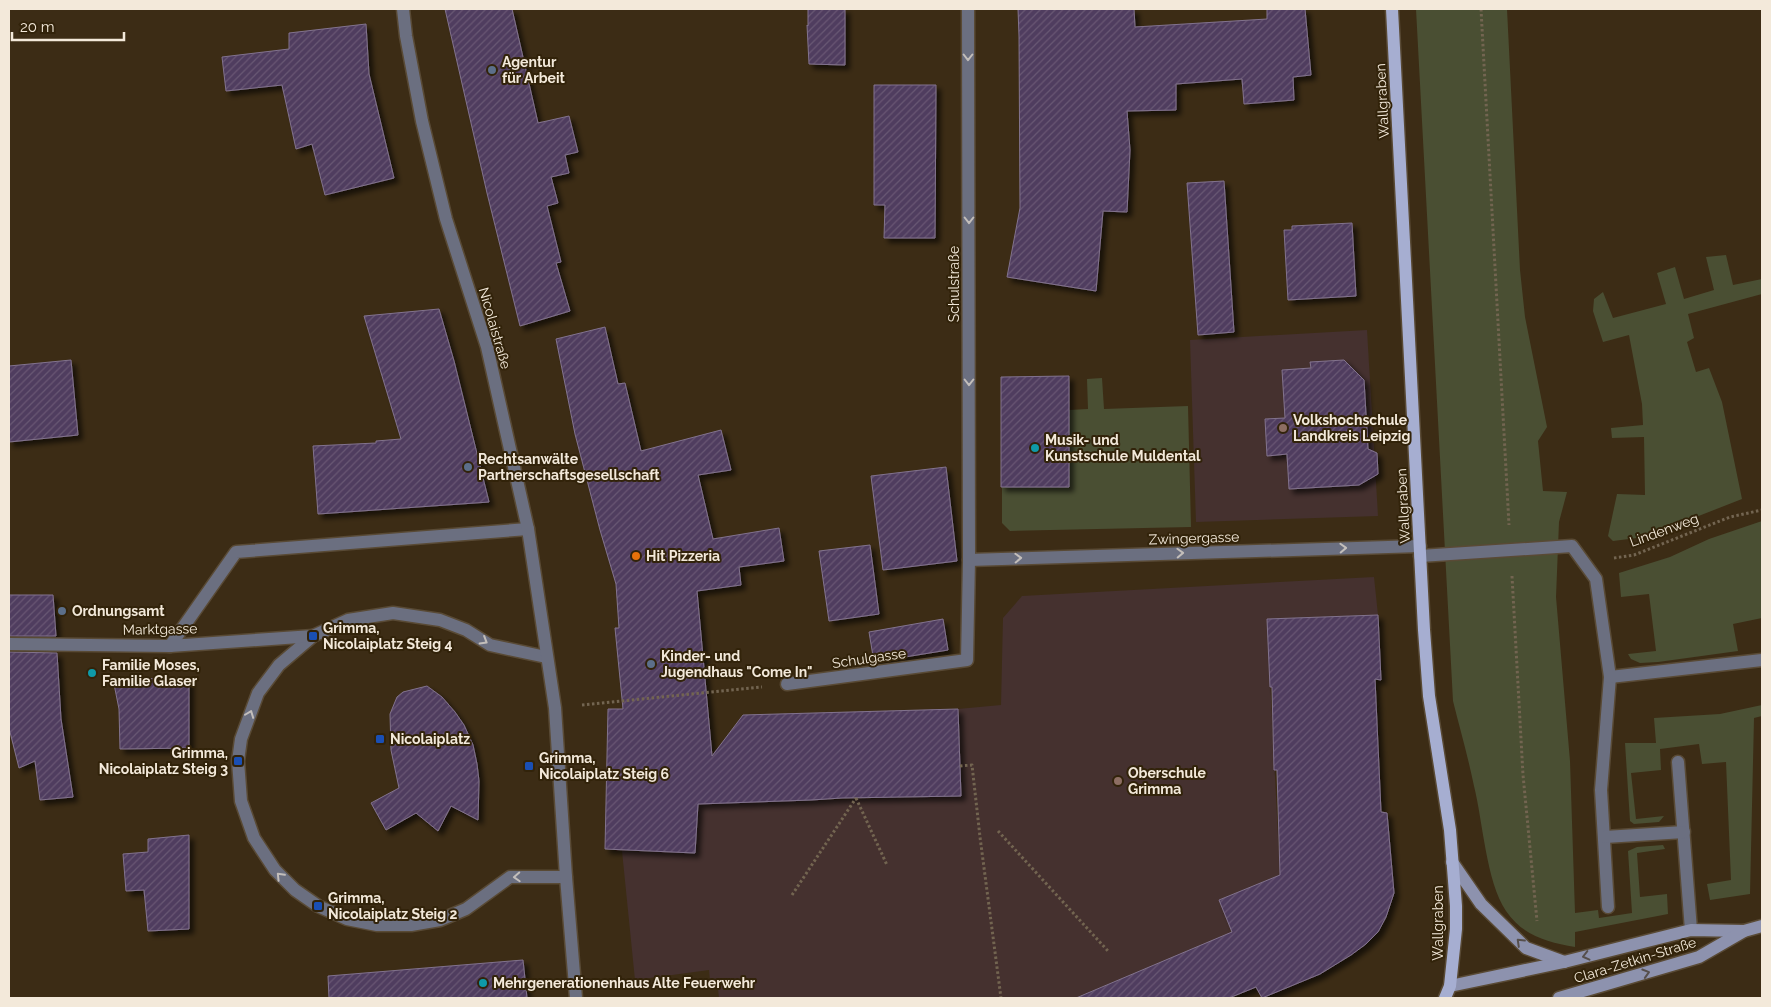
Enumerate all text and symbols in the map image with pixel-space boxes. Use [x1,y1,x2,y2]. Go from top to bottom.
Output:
scale bar [12,10,125,42]
text: 20 m [20,18,55,36]
place label: Agentur für Arbeit [502,54,566,86]
one-way arrow [963,54,973,62]
street label: Wallgraben [1372,63,1392,139]
marker: Agentur für Arbeit [486,64,498,76]
one-way arrow [964,216,974,224]
street label: Schulstraße [946,246,962,322]
street label: Nicolaistraße [476,285,514,371]
one-way arrow [964,379,974,387]
place label: Volkshochschule Landkreis Leipzig [1293,412,1410,444]
marker: Volkshochschule Landkreis Leipzig [1277,422,1289,434]
place label: Musik- und Kunstschule Muldental [1045,432,1201,464]
marker: Musik- und Kunstschule Muldental [1029,442,1041,454]
place label: Rechtsanwälte Partnerschaftsgesellschaft [478,451,660,483]
marker: Rechtsanwälte Partnerschaftsgesellschaft [462,461,474,473]
street label: Wallgraben [1393,468,1413,544]
street label: Lindenweg [1627,510,1701,550]
street label: Zwingergasse [1148,528,1240,548]
one-way arrow [1339,543,1347,553]
place label: Hit Pizzeria [646,548,720,564]
one-way arrow [1177,548,1185,558]
marker: Hit Pizzeria [630,550,642,562]
one-way arrow [1014,553,1022,563]
place label: Ordnungsamt [72,603,165,619]
marker: Ordnungsamt [56,605,68,617]
street label: Marktgasse [122,620,198,638]
place label: Grimma, Nicolaiplatz Steig 4 [323,620,452,652]
marker: Grimma, Nicolaiplatz Steig 4 [307,630,319,642]
one-way arrow [478,634,487,644]
street label: Schulgasse [831,645,907,671]
place label: Kinder- und Jugendhaus "Come In" [661,648,813,680]
place label: Familie Moses, Familie Glaser [102,657,200,689]
marker: Kinder- und Jugendhaus "Come In" [645,658,657,670]
marker: Familie Moses, Familie Glaser [86,667,98,679]
one-way arrow [244,710,255,719]
place label: Nicolaiplatz [390,731,470,747]
marker: Nicolaiplatz [374,733,386,745]
place label: Grimma, Nicolaiplatz Steig 3 [99,745,228,777]
place label: Grimma, Nicolaiplatz Steig 6 [539,750,669,782]
marker: Grimma, Nicolaiplatz Steig 3 [232,755,244,767]
marker: Grimma, Nicolaiplatz Steig 6 [523,760,535,772]
place label: Oberschule Grimma [1128,765,1207,797]
marker: Oberschule Grimma [1112,775,1124,787]
one-way arrow [277,872,286,881]
one-way arrow [513,872,521,883]
street label: Wallgraben [1430,885,1446,961]
place label: Grimma, Nicolaiplatz Steig 2 [328,890,457,922]
marker: Grimma, Nicolaiplatz Steig 2 [312,900,324,912]
street label: Clara-Zetkin-Straße [1572,934,1698,986]
one-way arrow [1517,939,1526,948]
one-way arrow [1582,950,1591,961]
one-way arrow [1641,969,1650,979]
place label: Mehrgenerationenhaus Alte Feuerwehr [493,975,756,991]
marker: Mehrgenerationenhaus Alte Feuerwehr [477,977,489,989]

